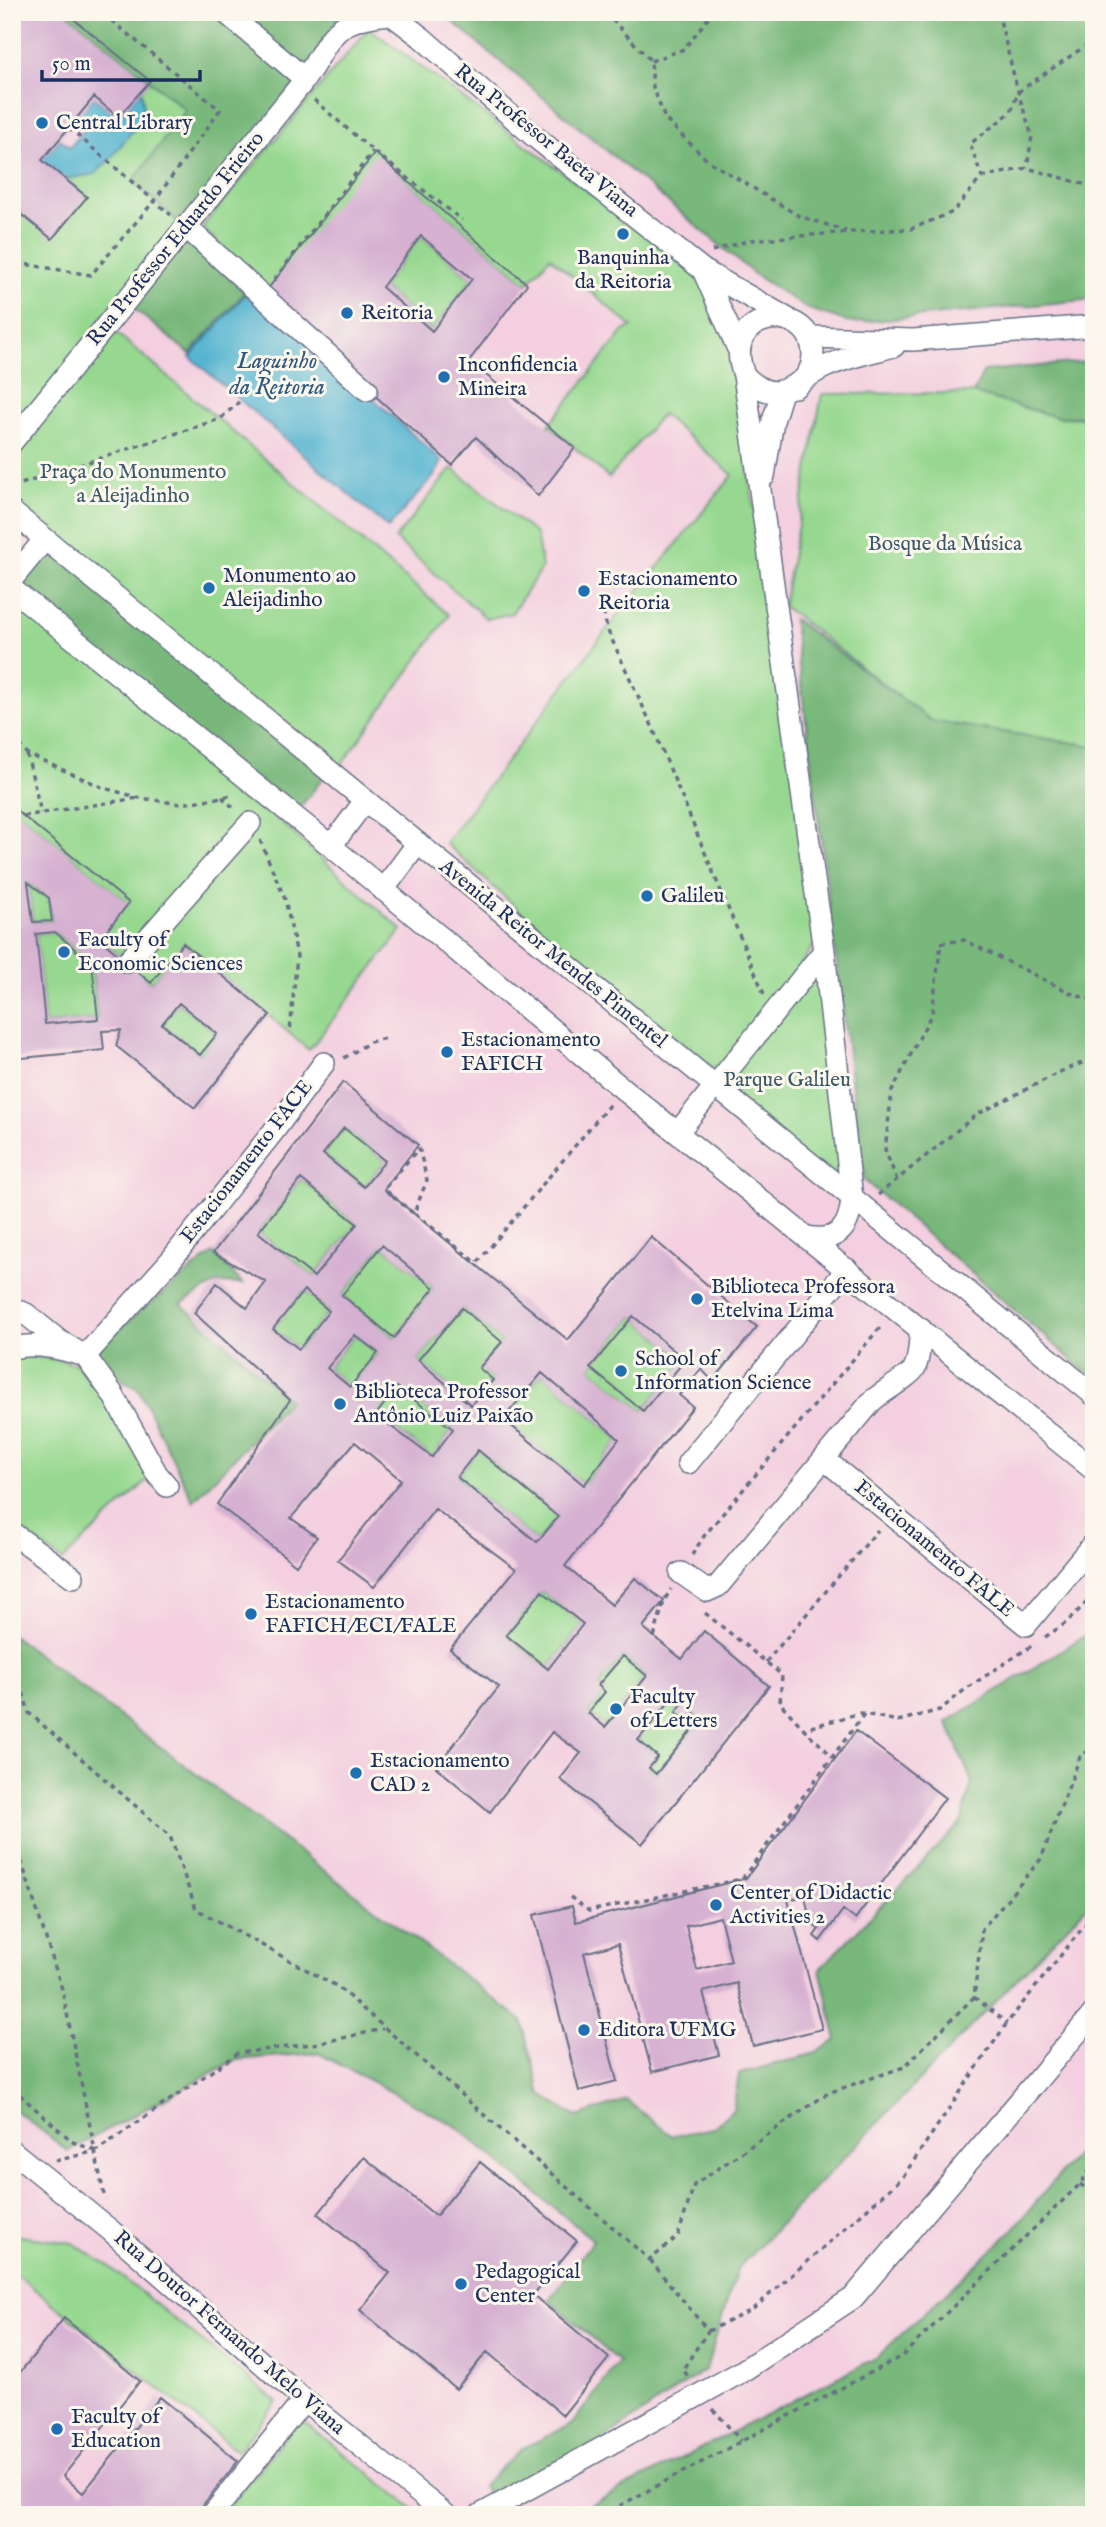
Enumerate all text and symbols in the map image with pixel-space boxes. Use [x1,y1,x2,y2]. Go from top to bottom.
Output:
scale bar [42,38,200,82]
text: 50 m [52,51,91,78]
street label: Rua Professor Baeta Viana [448,58,644,224]
place label: Central Library [56,110,193,137]
marker: Central Library [34,115,50,131]
street label: Rua Professor Eduardo Frieiro [81,126,271,352]
marker: Banquinha da Reitoria [615,226,631,242]
place label: Banquinha da Reitoria [575,245,672,296]
place label: Reitoria [361,300,434,327]
marker: Reitoria [339,305,355,321]
water label: Laguinho da Reitoria [228,347,325,402]
place label: Inconfidencia Mineira [458,352,579,403]
marker: Inconfidencia Mineira [436,369,452,385]
park label: Praça do Monumento a Aleijadinho [40,459,226,510]
park label: Bosque da Música [868,531,1023,558]
place label: Monumento ao Aleijadinho [222,563,356,614]
place label: Estacionamento Reitoria [598,566,738,617]
marker: Monumento ao Aleijadinho [201,580,217,596]
marker: Estacionamento Reitoria [576,583,592,599]
street label: Avenida Reitor Mendes Pimentel [432,853,673,1055]
place label: Galileu [661,883,724,910]
marker: Galileu [639,888,655,904]
place label: Faculty of Economic Sciences [78,927,243,978]
marker: Faculty of Economic Sciences [56,944,72,960]
place label: Estacionamento FAFICH [461,1027,601,1078]
marker: Estacionamento FAFICH [439,1044,455,1060]
park label: Parque Galileu [723,1067,851,1094]
street label: Estacionamento FACE [175,1075,319,1249]
place label: Biblioteca Professora Etelvina Lima [711,1274,896,1325]
marker: Biblioteca Professora Etelvina Lima [689,1291,705,1307]
place label: School of Information Science [635,1346,812,1397]
marker: School of Information Science [613,1363,629,1379]
place label: Biblioteca Professor Antônio Luiz Paixão [353,1379,533,1430]
marker: Biblioteca Professor Antônio Luiz Paixão [332,1396,348,1412]
street label: Estacionamento FALE [848,1474,1020,1624]
place label: Estacionamento FAFICH/ECI/FALE [265,1589,457,1640]
marker: Estacionamento FAFICH/ECI/FALE [243,1606,259,1622]
place label: Faculty of Letters [630,1684,717,1735]
marker: Faculty of Letters [608,1701,624,1717]
place label: Estacionamento CAD 2 [370,1748,510,1799]
marker: Estacionamento CAD 2 [348,1765,364,1781]
place label: Center of Didactic Activities 2 [729,1880,892,1931]
marker: Center of Didactic Activities 2 [708,1897,724,1913]
place label: Editora UFMG [598,2017,737,2044]
marker: Editora UFMG [576,2022,592,2038]
street label: Rua Doutor Fernando Melo Viana [107,2225,351,2442]
place label: Pedagogical Center [475,2259,580,2310]
marker: Pedagogical Center [453,2276,469,2292]
place label: Faculty of Education [71,2404,163,2455]
marker: Faculty of Education [49,2421,65,2437]

